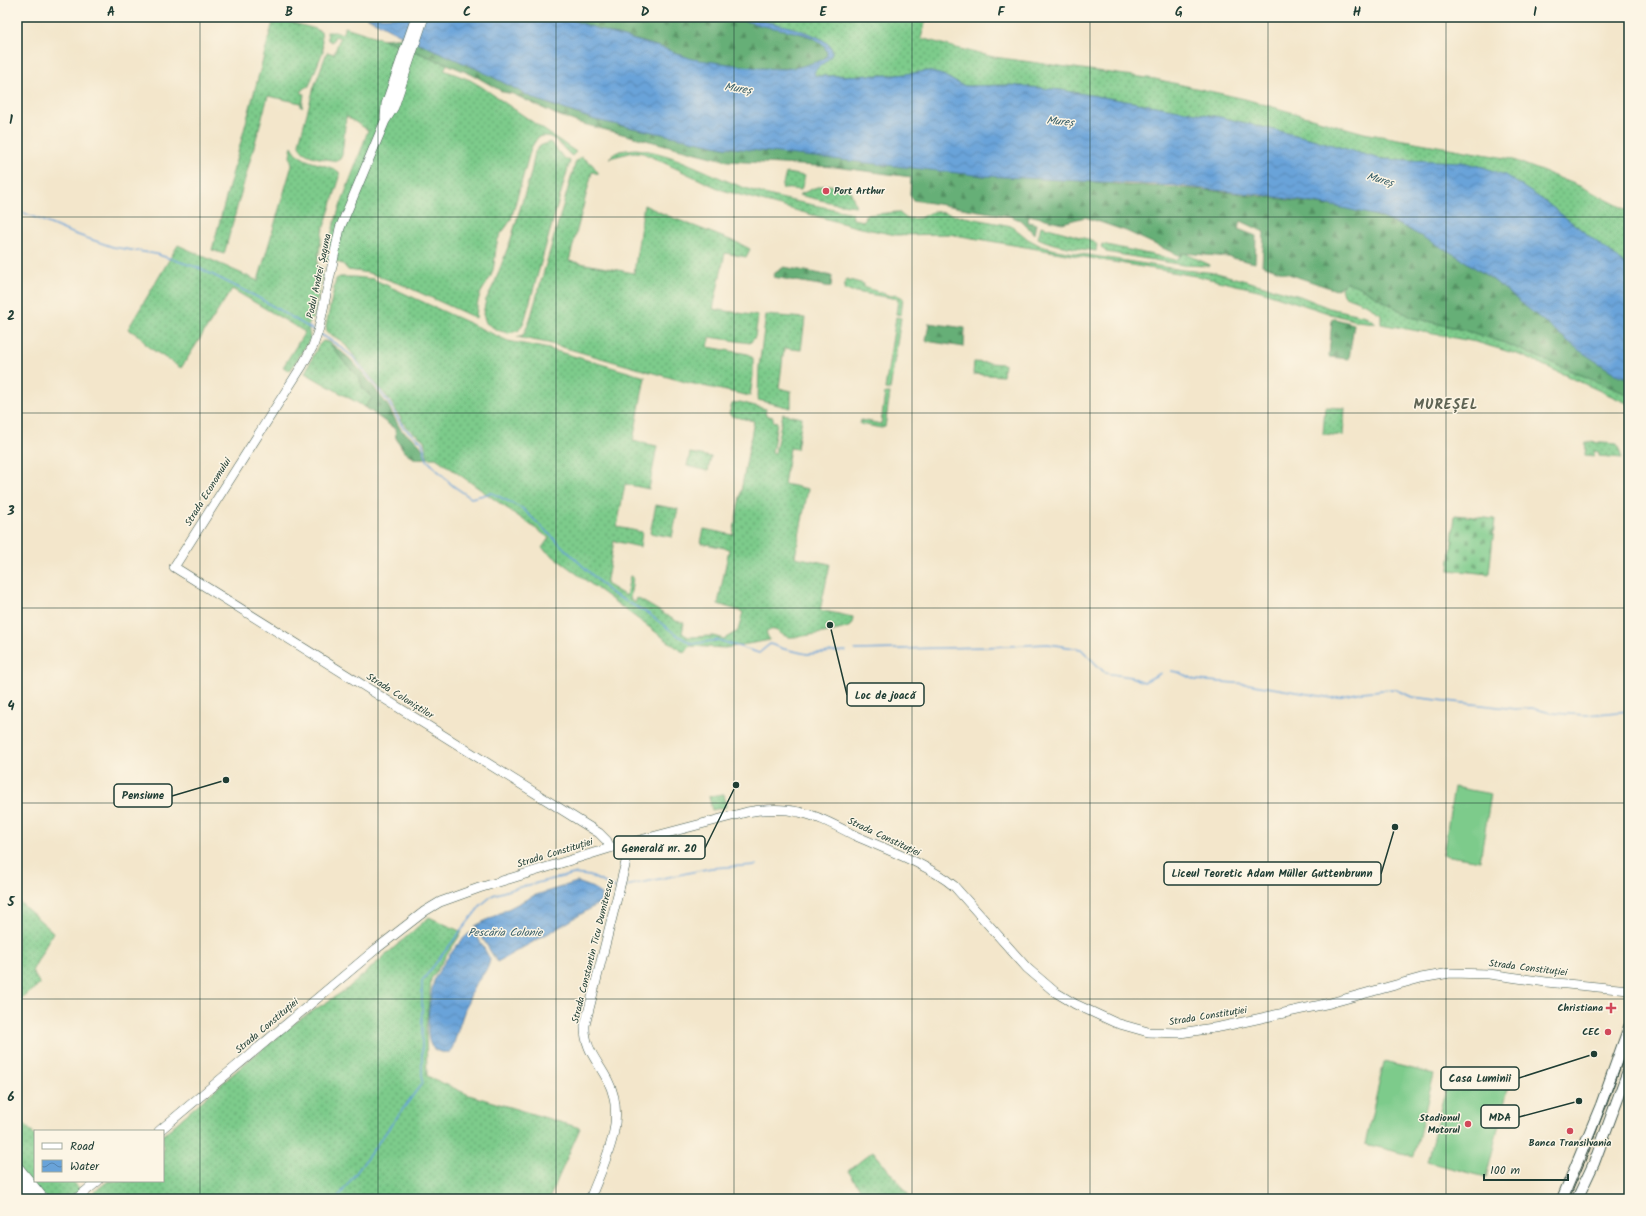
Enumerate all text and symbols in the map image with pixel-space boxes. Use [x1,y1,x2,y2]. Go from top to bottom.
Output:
text: A [107,2,115,23]
text: B [285,2,293,23]
text: C [463,2,471,23]
text: D [641,2,650,23]
text: E [819,2,827,23]
text: F [997,2,1005,23]
text: G [1175,2,1183,23]
text: H [1353,2,1362,23]
text: I [1533,2,1537,23]
water label: Mureș [723,78,754,100]
text: 1 [9,110,13,131]
water label: Mureș [1046,112,1076,132]
water label: Mureș [1364,168,1397,193]
place label: Port Arthur [834,183,885,199]
marker: Port Arthur [821,186,831,196]
street label: Podul Andrei Șaguna [302,232,336,320]
text: 2 [7,306,15,327]
district label: MUREȘEL [1414,394,1478,416]
street label: Strada Economului [181,454,236,529]
text: 3 [6,501,15,522]
street label: Strada Coloniștilor [363,669,437,724]
callout: Loc de joacă [847,683,924,706]
text: Loc de joacă [855,687,917,705]
text: 4 [7,696,15,717]
callout: Pensiune [114,784,172,807]
text: Pensiune [122,787,165,805]
street label: Strada Constituției [845,813,924,861]
street label: Strada Constituției [515,834,596,872]
callout: Generală nr. 20 [614,836,705,859]
text: Generală nr. 20 [622,840,697,858]
callout: Liceul Teoretic Adam Müller Guttenbrunn [1164,862,1381,885]
text: Liceul Teoretic Adam Müller Guttenbrunn [1171,865,1373,883]
street label: Strada Constantin Ticu Dumitrescu [567,877,619,1025]
text: 5 [7,892,16,913]
water label: Pescăria Colonie [468,924,543,942]
street label: Strada Constituției [1488,955,1569,981]
street label: Strada Constituției [232,994,303,1057]
place label: Christiana [1557,1000,1603,1016]
street label: Strada Constituției [1168,1002,1249,1030]
marker: Christiana [1606,1003,1616,1013]
place label: CEC [1582,1024,1600,1040]
marker: CEC [1603,1027,1613,1037]
callout: Casa Luminii [1441,1067,1519,1090]
text: Casa Luminii [1449,1070,1512,1088]
text: 6 [7,1087,15,1108]
callout: MDA [1481,1105,1519,1128]
text: MDA [1489,1109,1511,1127]
place label: Stadionul Motorul [1419,1110,1460,1138]
marker: Stadionul Motorul [1463,1119,1473,1129]
marker: Banca Transilvania [1565,1126,1575,1136]
legend [34,1130,164,1182]
place label: Banca Transilvania [1529,1135,1611,1151]
text: Road [70,1137,95,1156]
scale bar [1484,1156,1568,1182]
text: Water [70,1157,100,1176]
text: 100 m [1490,1161,1521,1180]

